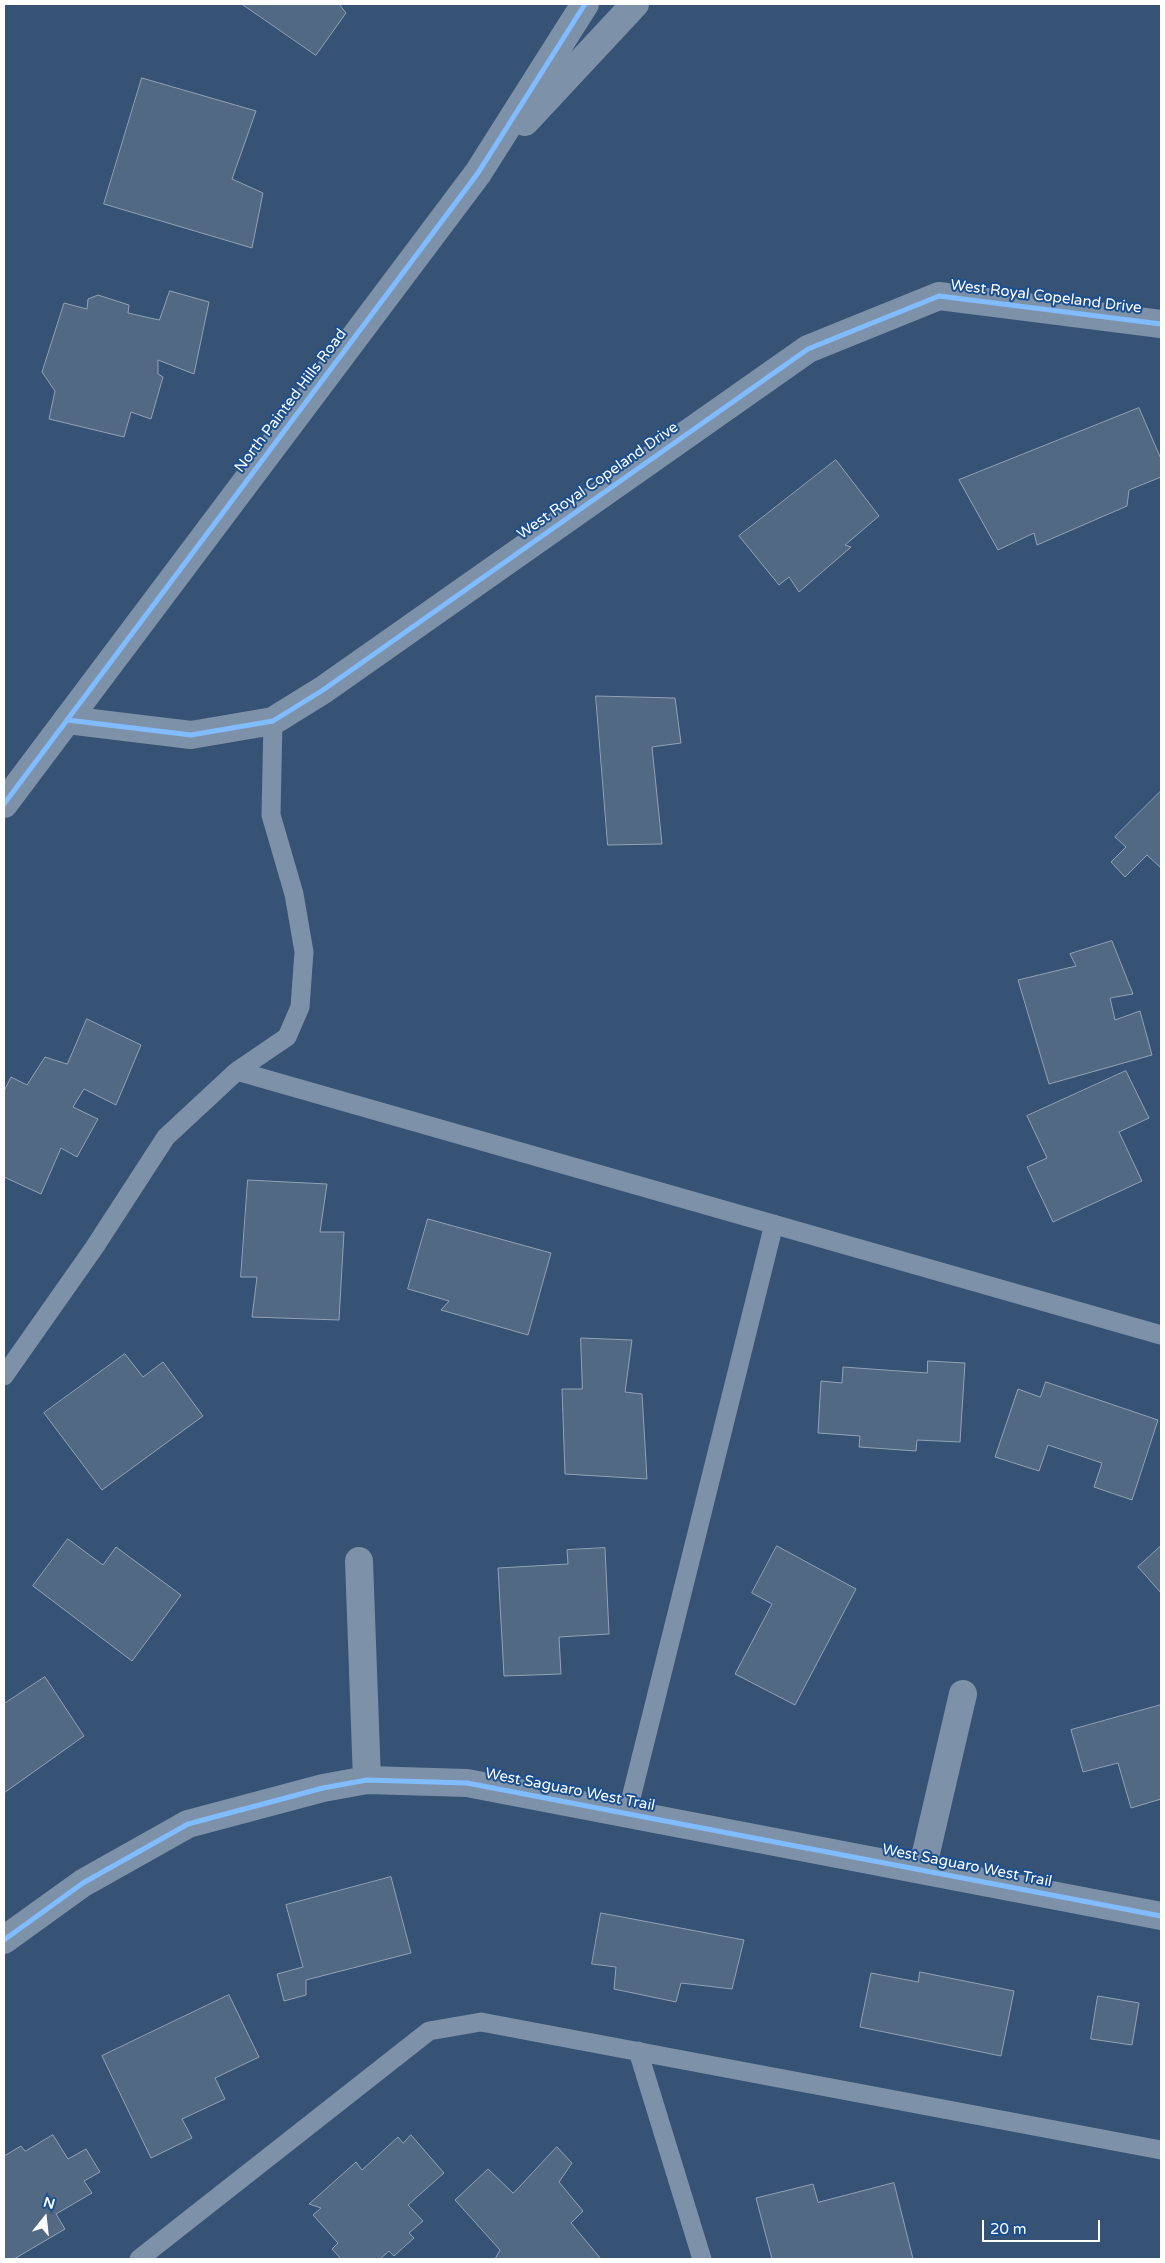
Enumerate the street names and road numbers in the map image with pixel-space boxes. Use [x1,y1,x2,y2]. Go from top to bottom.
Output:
street label: West Royal Copeland Drive [949,276,1143,318]
street label: North Painted Hills Road [231,326,351,476]
street label: West Royal Copeland Drive [514,418,682,544]
street label: West Saguaro West Trail [484,1765,656,1815]
street label: West Saguaro West Trail [881,1841,1053,1891]

